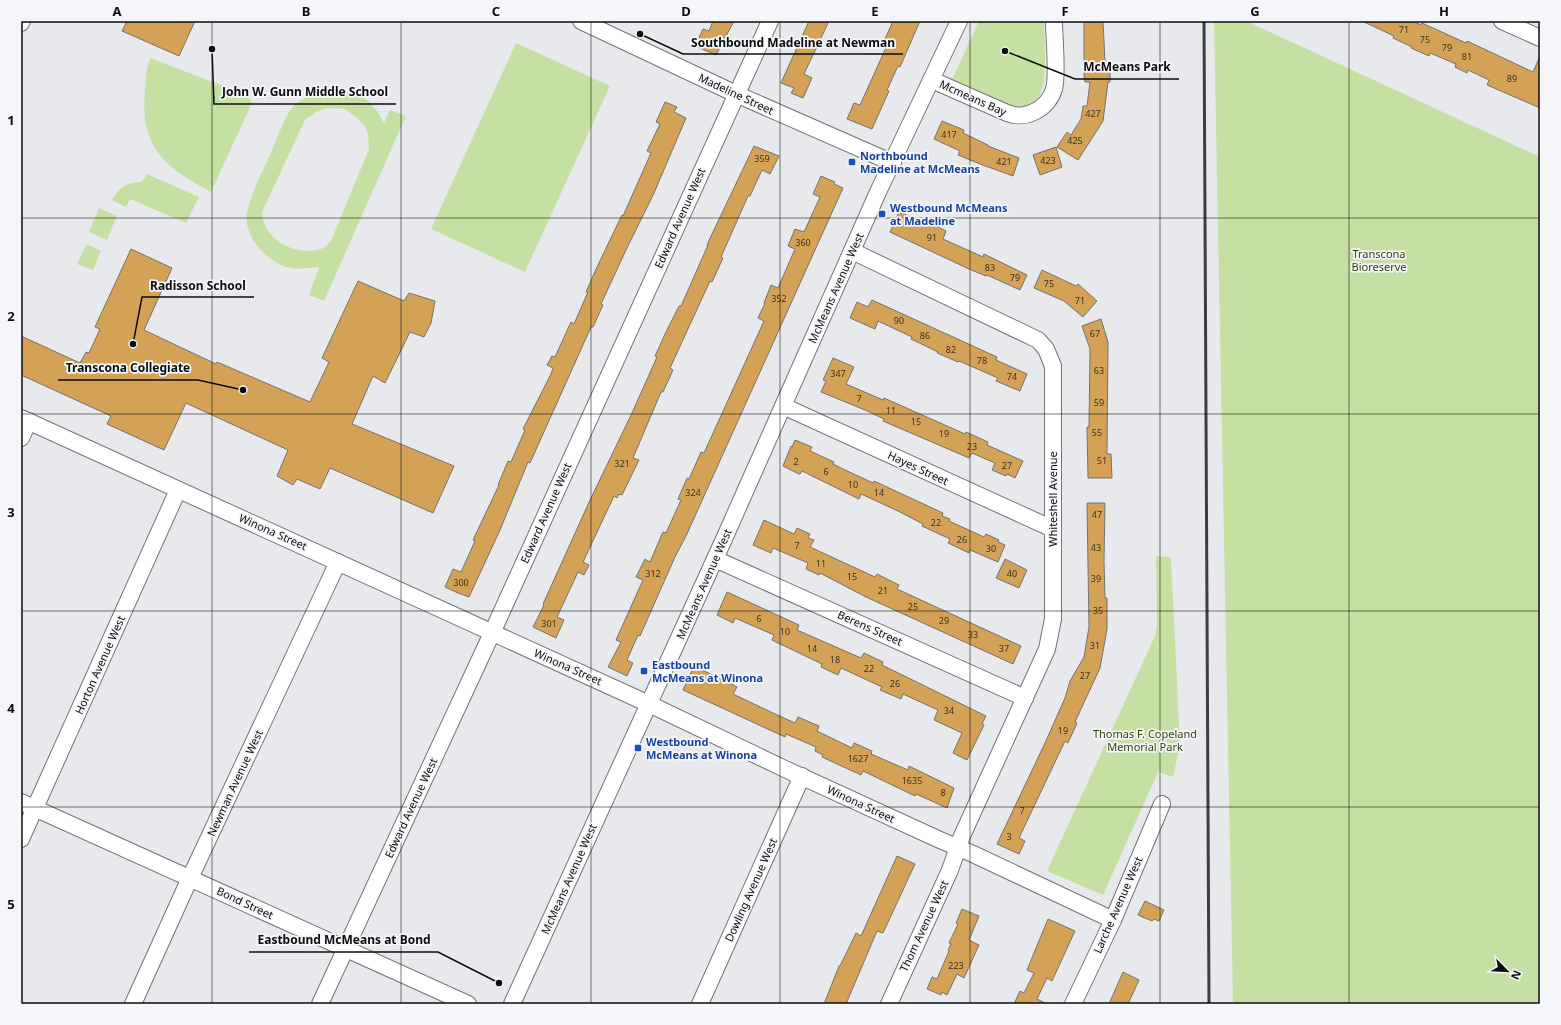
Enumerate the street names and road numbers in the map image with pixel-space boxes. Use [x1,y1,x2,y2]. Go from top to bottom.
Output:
street label: Madeline Street [696,70,776,118]
street label: Mcmeans Bay [937,76,1009,119]
street label: Edward Avenue West [651,165,708,270]
street label: McMeans Avenue West [804,230,867,345]
street label: Hayes Street [886,447,951,488]
street label: Whiteshell Avenue [1045,451,1060,547]
street label: Edward Avenue West [517,460,574,565]
street label: Winona Street [237,510,310,553]
street label: McMeans Avenue West [672,526,735,641]
street label: Berens Street [835,607,905,649]
street label: Horton Avenue West [71,613,128,717]
street label: Winona Street [532,645,605,688]
street label: Newman Avenue West [203,727,266,839]
street label: Edward Avenue West [381,755,440,860]
street label: Winona Street [825,781,898,826]
street label: McMeans Avenue West [537,821,600,936]
street label: Dowling Avenue West [721,836,780,944]
street label: Larche Avenue West [1089,854,1146,956]
street label: Thom Avenue West [896,877,951,974]
street label: Bond Street [214,883,276,922]

